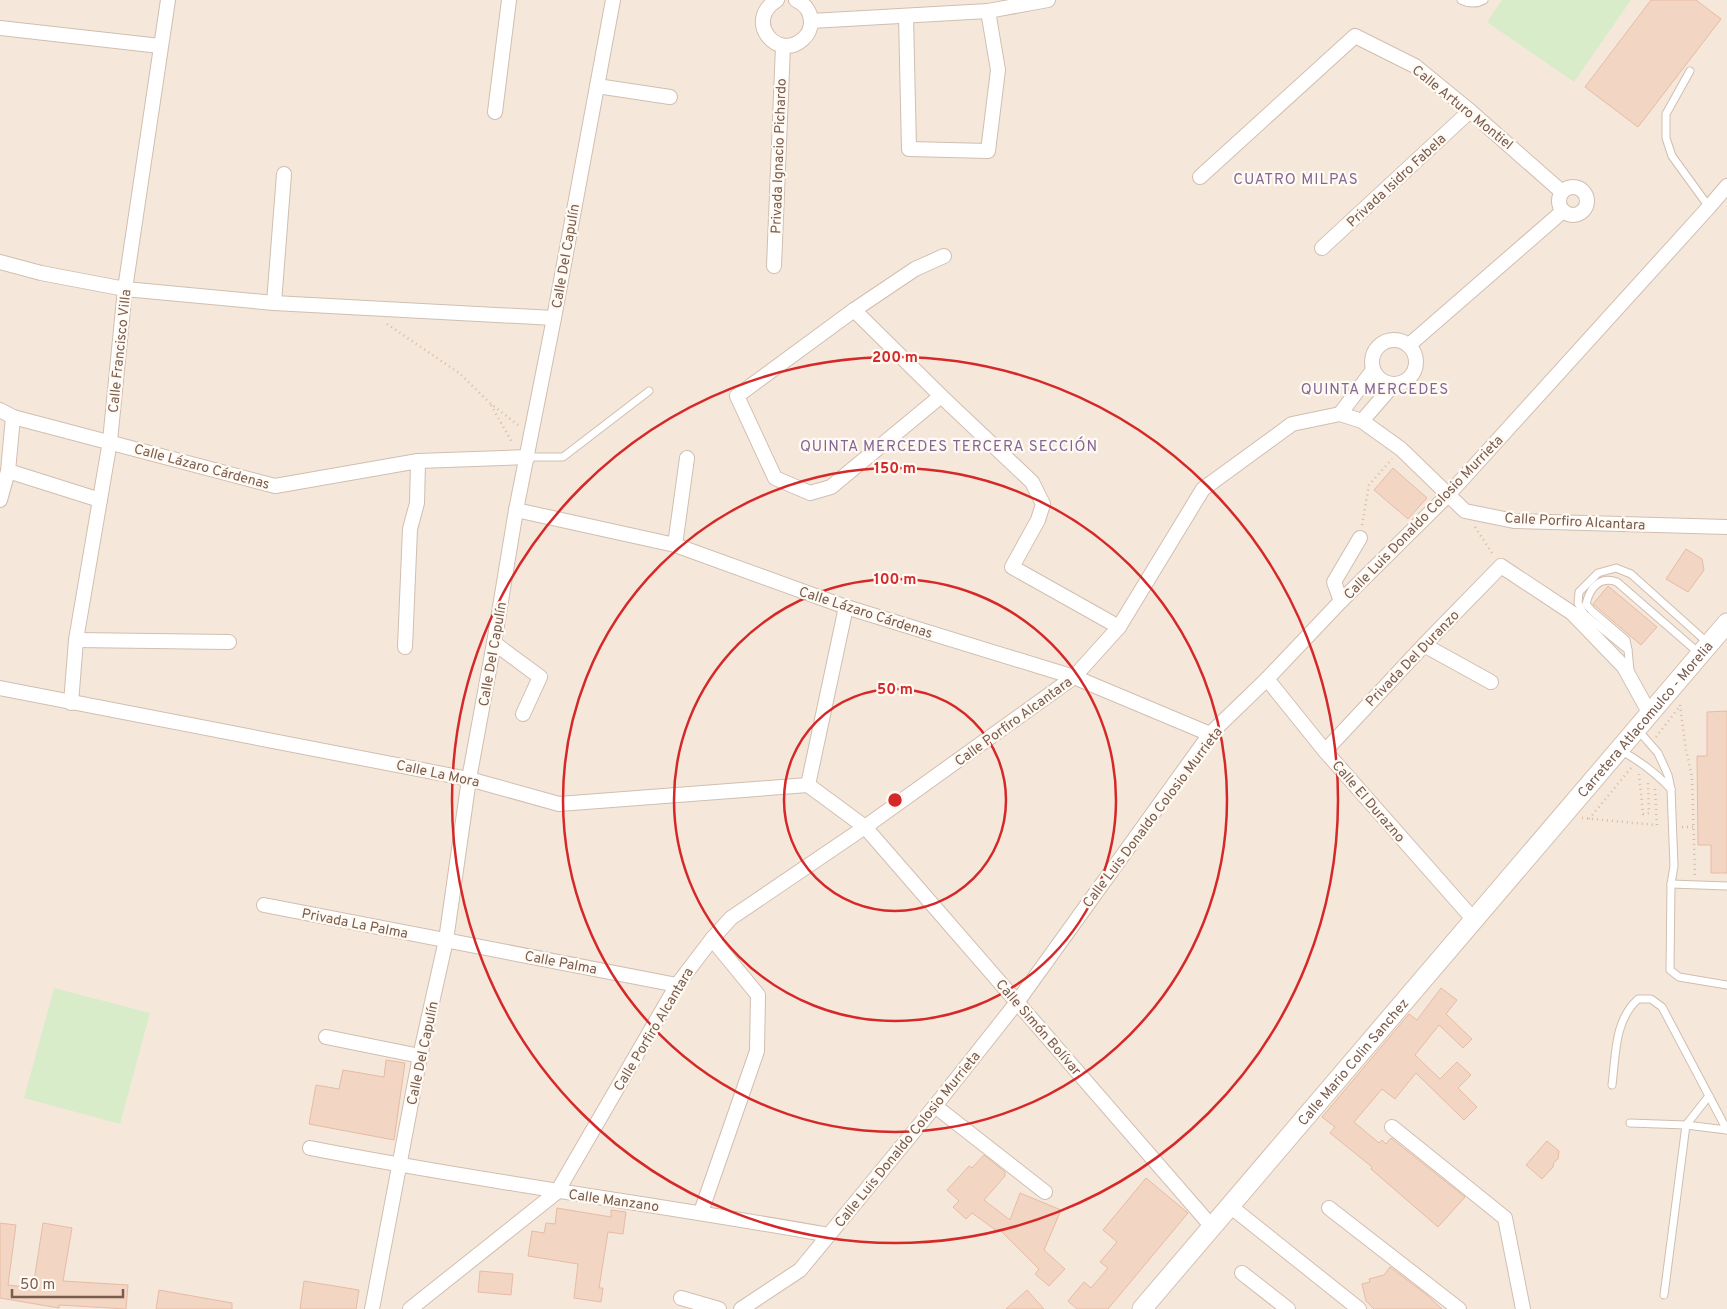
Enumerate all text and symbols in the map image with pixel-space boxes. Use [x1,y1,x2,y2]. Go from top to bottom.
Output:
street label: Calle Arturo Montiel [1408,62,1516,154]
street label: Privada Ignacio Pichardo [768,78,791,234]
street label: Privada Isidro Fabela [1344,131,1450,231]
district label: CUATRO MILPAS [1233,171,1359,190]
street label: Calle Del Capulín [549,203,584,310]
street label: Calle Francisco Villa [106,288,135,414]
text: 200 m [872,349,918,368]
district label: QUINTA MERCEDES [1301,381,1449,400]
street label: Calle Luis Donaldo Colosio Murrieta [1341,432,1507,604]
district label: QUINTA MERCEDES TERCERA SECCIÓN [800,436,1098,457]
street label: Calle Lázaro Cárdenas [132,441,271,494]
text: 150 m [874,460,916,479]
street label: Calle Porfiro Alcantara [1504,510,1646,535]
text: 100 m [874,571,916,590]
street label: Calle Lázaro Cárdenas [797,584,935,643]
street label: Calle Del Capulín [476,601,511,708]
street label: Privada Del Duranzo [1363,607,1464,711]
street label: Carretera Atlacomulco - Morelia [1575,639,1717,802]
street label: Calle Porfiro Alcantara [952,674,1076,771]
text: 50 m [877,681,913,700]
street label: Calle Luis Donaldo Colosio Murrieta [1080,724,1227,912]
street label: Calle La Mora [395,757,481,792]
street label: Calle El Durazno [1328,758,1408,847]
centre of rings [886,791,904,809]
street label: Privada La Palma [300,906,409,943]
street label: Calle Palma [523,948,598,979]
street label: Calle Porfiro Alcantara [611,965,698,1095]
street label: Calle Simón Bolívar [991,976,1085,1080]
street label: Calle Mario Colin Sanchez [1295,996,1413,1130]
street label: Calle Del Capulín [404,1000,443,1107]
street label: Calle Luis Donaldo Colosio Murrieta [832,1048,985,1231]
street label: Calle Manzano [567,1187,660,1216]
scale bar [12,1266,124,1298]
text: 50 m [20,1276,55,1295]

